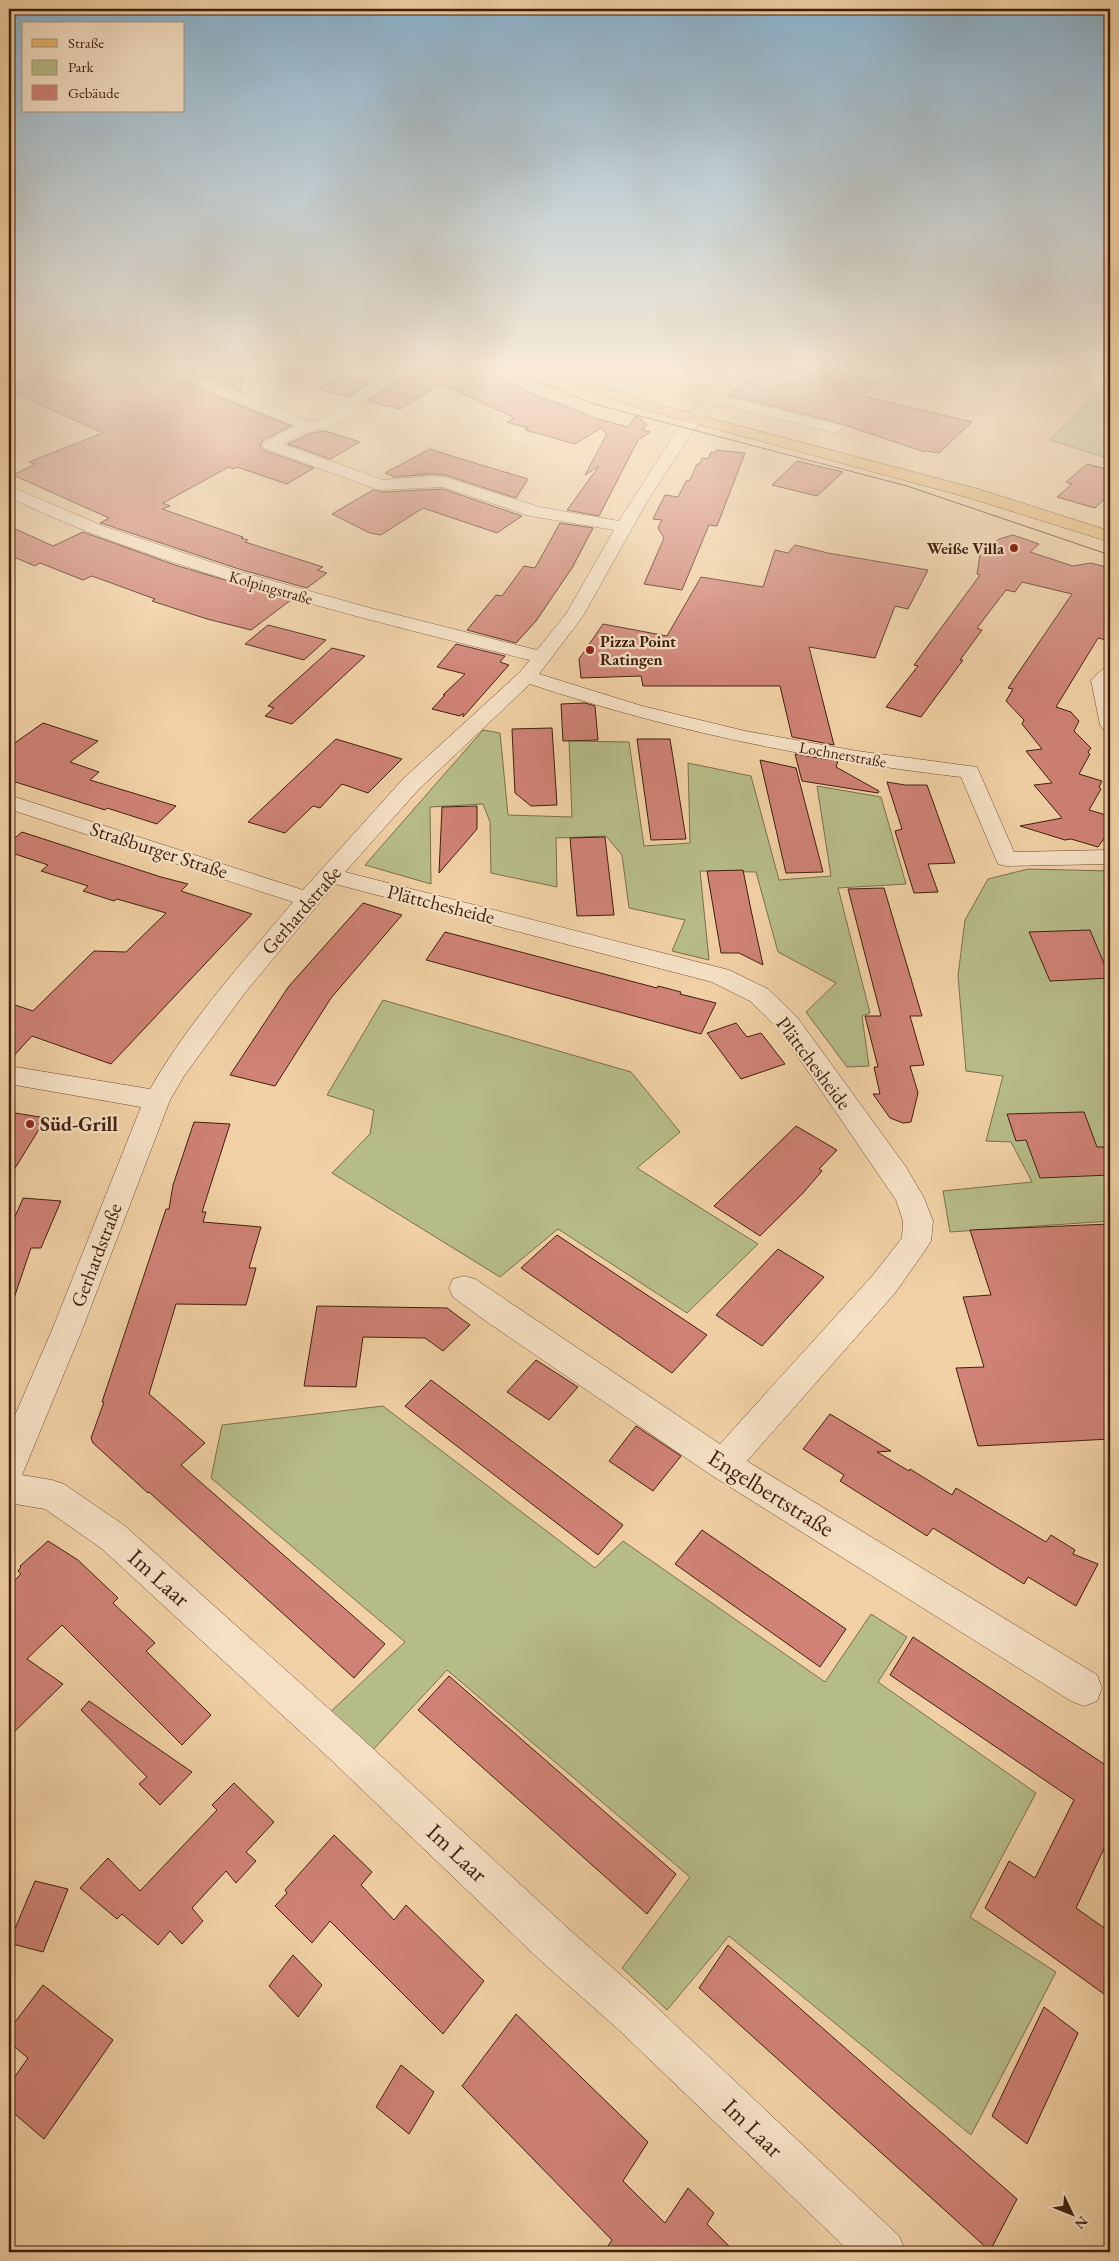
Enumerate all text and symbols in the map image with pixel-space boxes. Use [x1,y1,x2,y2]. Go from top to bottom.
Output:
legend [22,22,185,112]
text: Straße [68,33,104,52]
text: Park [68,57,95,76]
text: Gebäude [68,83,120,102]
place label: Weiße Villa [927,538,1005,559]
marker: Weiße Villa [1008,542,1020,554]
street label: Kolpingstraße [226,565,315,609]
place label: Pizza Point Ratingen [600,631,676,670]
marker: Pizza Point Ratingen [584,644,596,656]
street label: Lochnerstraße [798,736,888,772]
street label: Straßburger Straße [87,816,231,885]
street label: Gerhardstraße [255,860,347,960]
street label: Plättchesheide [384,878,498,930]
street label: Plättchesheide [771,1011,858,1115]
place label: Süd-Grill [40,1111,118,1137]
marker: Süd-Grill [24,1118,36,1130]
street label: Gerhardstraße [64,1199,128,1311]
street label: Engelbertstraße [702,1441,840,1544]
street label: Im Laar [122,1542,197,1614]
street label: Im Laar [420,1816,495,1889]
street label: Im Laar [716,2091,790,2164]
north arrow [1046,2188,1096,2238]
text: N [1071,2213,1092,2234]

